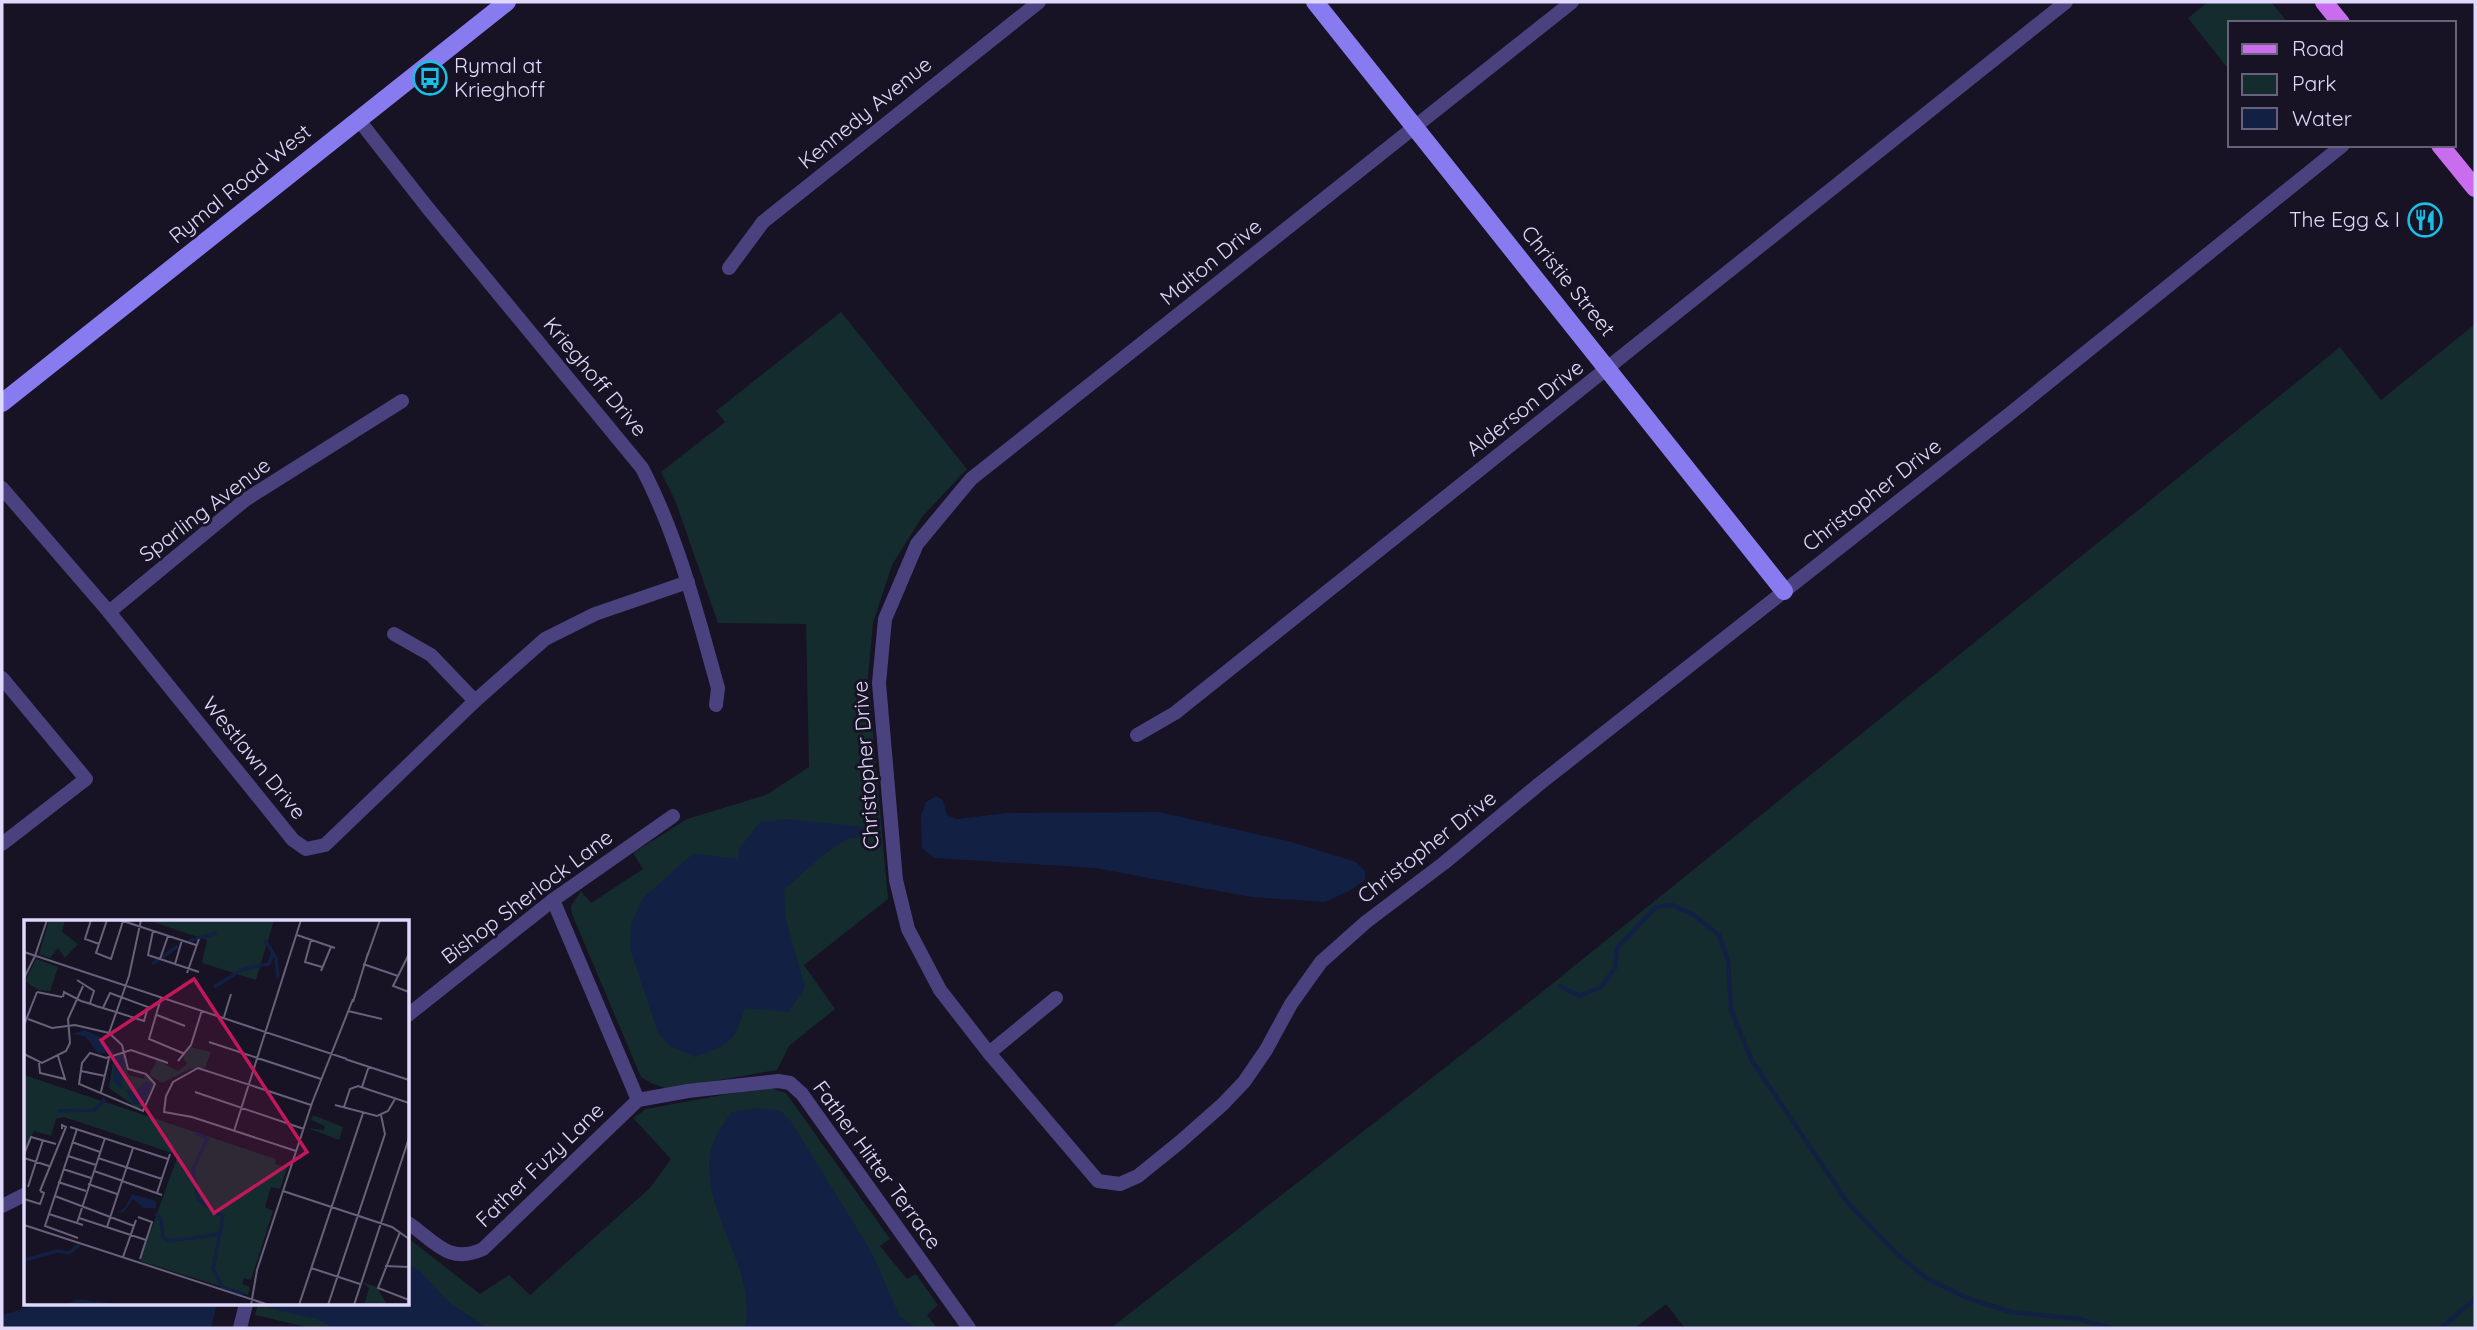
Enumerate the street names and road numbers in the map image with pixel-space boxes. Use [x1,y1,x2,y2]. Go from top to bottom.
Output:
street label: Kennedy Avenue [792,51,936,174]
street label: Rymal Road West [163,118,316,248]
street label: Malton Drive [1154,212,1266,310]
street label: Christie Street [1516,220,1621,341]
street label: Krieghoff Drive [538,312,653,441]
street label: Alderson Drive [1460,353,1588,461]
street label: Christopher Drive [1797,432,1946,556]
street label: Sparling Avenue [134,451,275,567]
street label: Christopher Drive [846,680,884,850]
street label: Westlawn Drive [197,691,312,824]
street label: Christopher Drive [1352,784,1501,908]
street label: Bishop Sherlock Lane [436,823,617,969]
street label: Father Hitter Terrace [808,1075,948,1254]
street label: Father Fuzy Lane [470,1097,609,1232]

